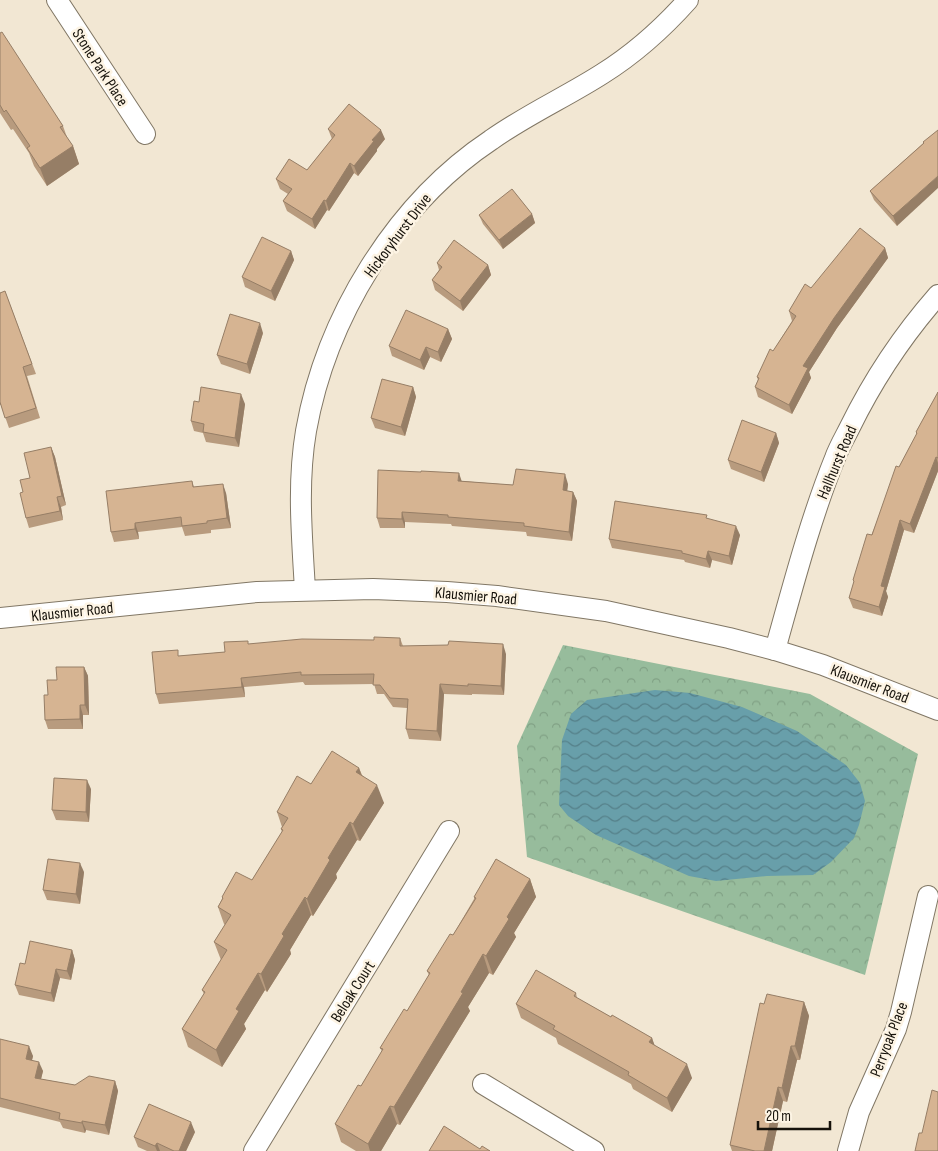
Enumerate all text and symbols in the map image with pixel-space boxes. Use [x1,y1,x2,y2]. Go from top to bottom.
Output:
street label: Stone Park Place [68,25,132,110]
street label: Hickoryhurst Drive [361,190,436,282]
street label: Hallhurst Road [813,423,861,502]
street label: Klausmier Road [434,583,518,610]
street label: Klausmier Road [30,599,114,626]
street label: Klausmier Road [828,661,911,708]
street label: Beloak Court [327,958,380,1026]
street label: Perryoak Place [866,999,912,1080]
scale bar [758,1098,830,1130]
text: 20 m [766,1107,791,1126]

